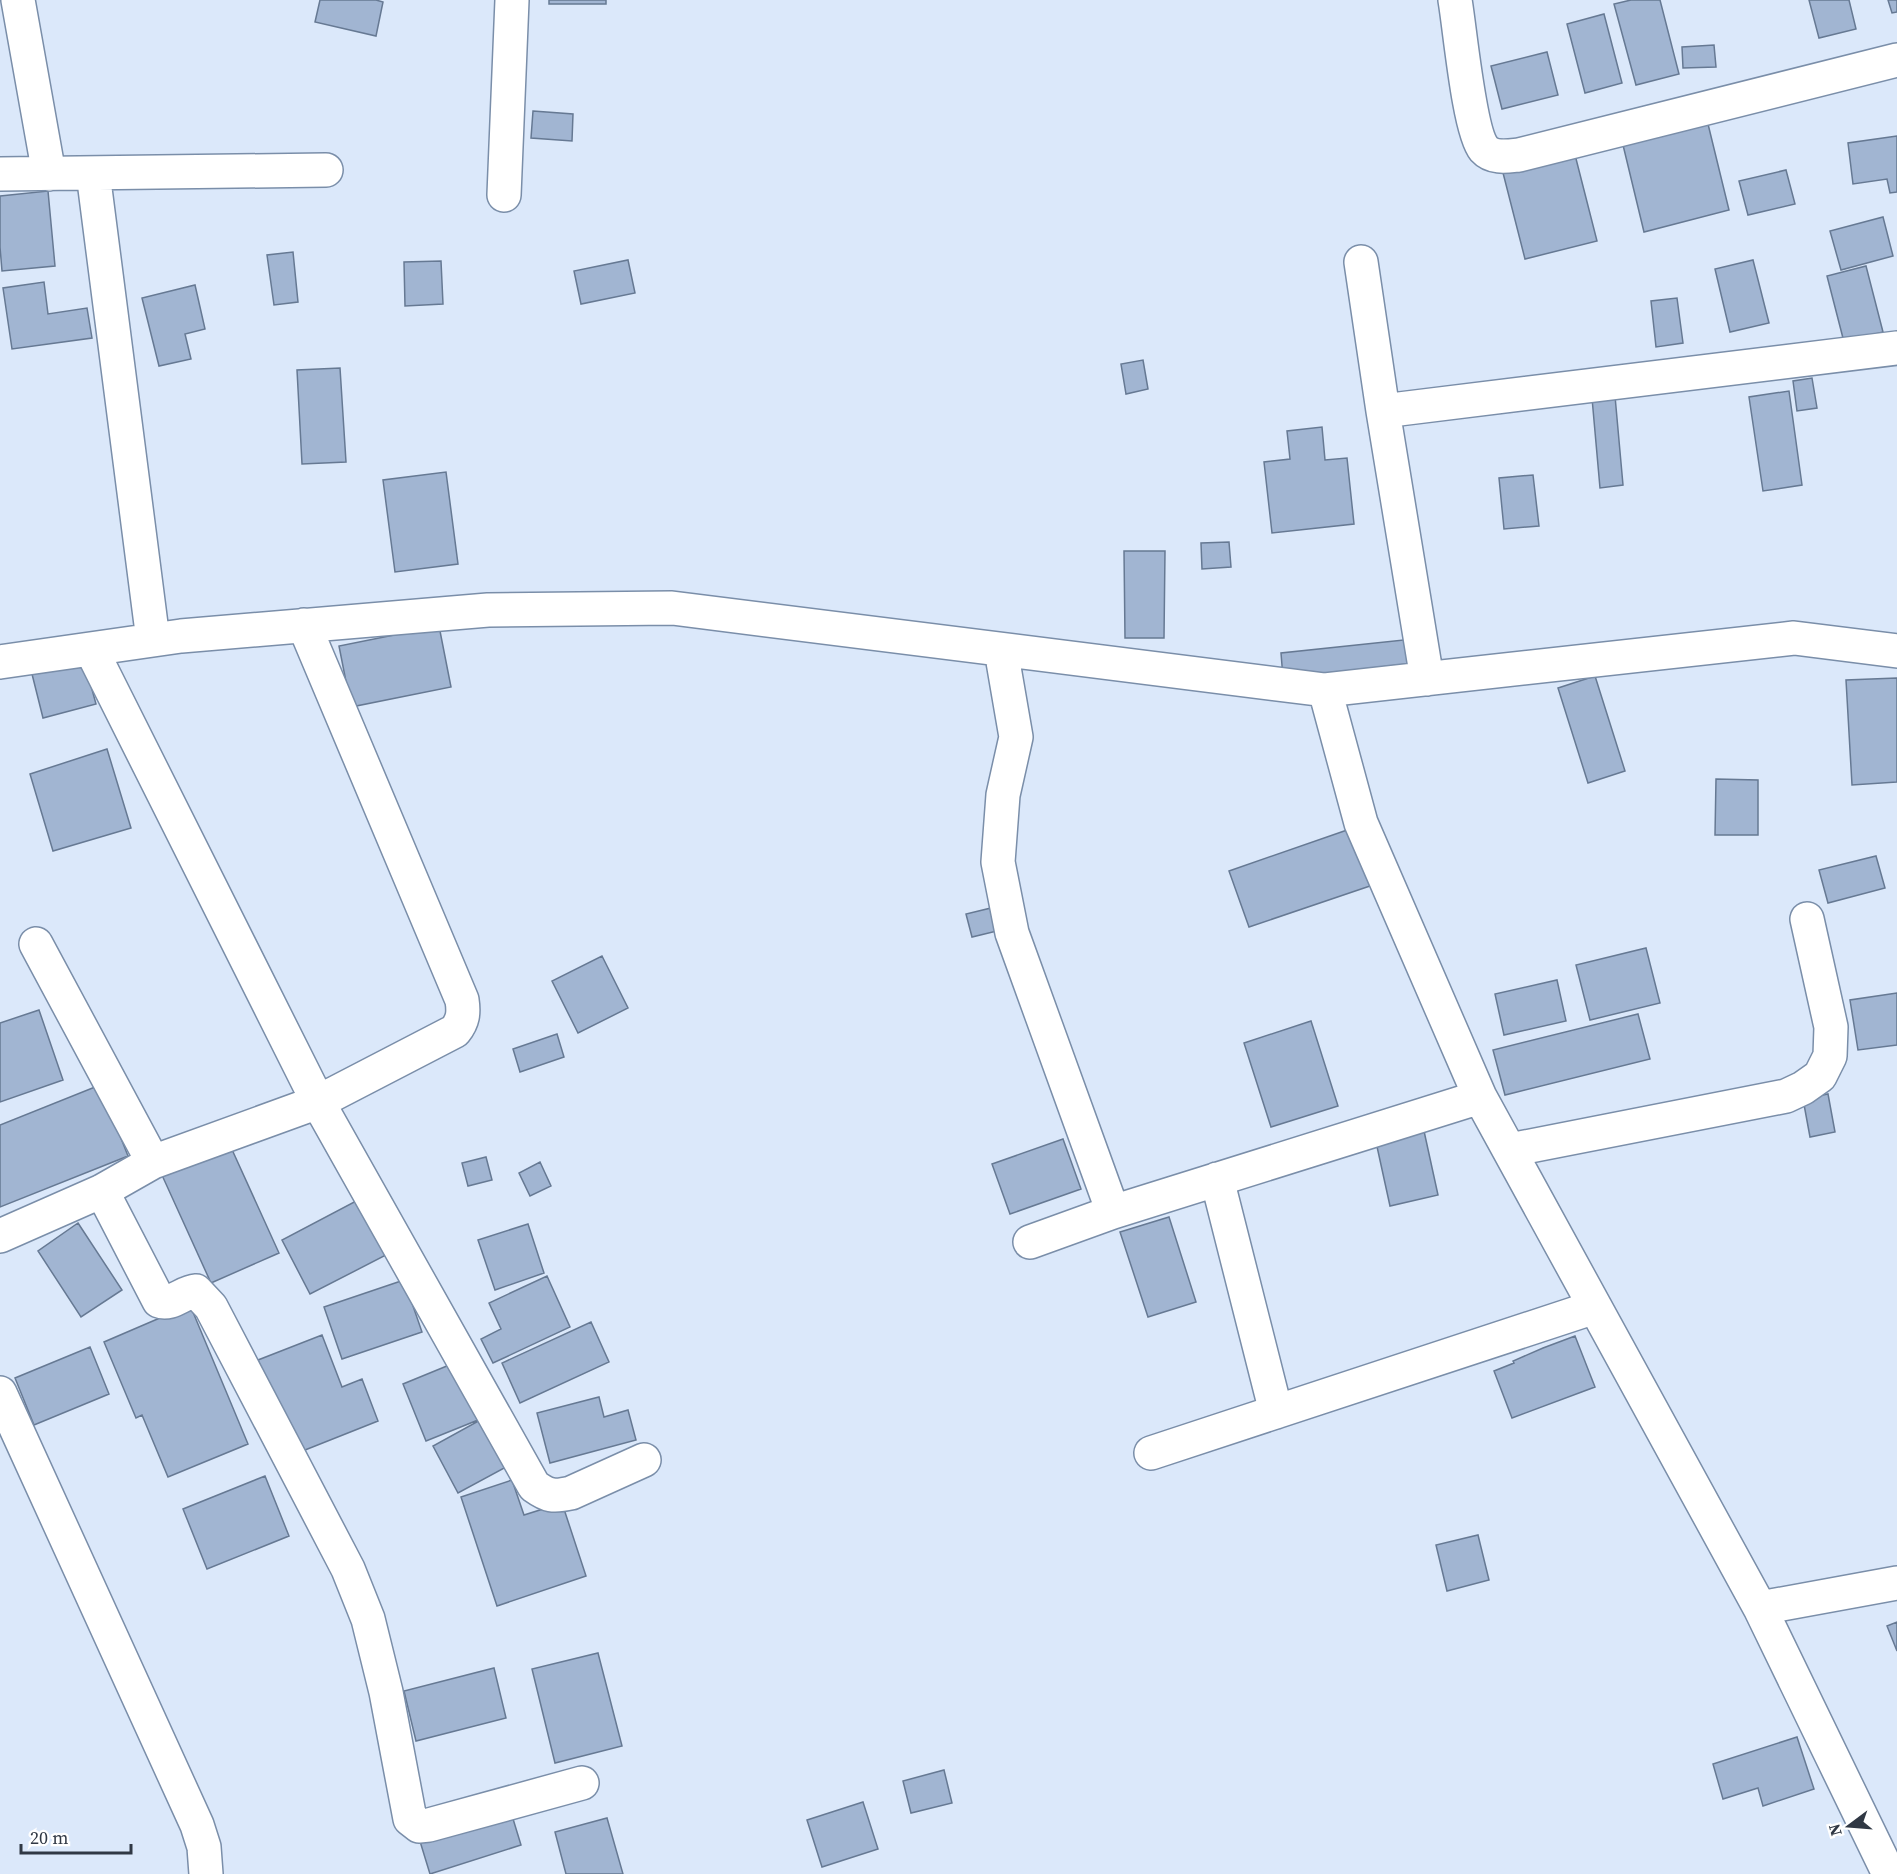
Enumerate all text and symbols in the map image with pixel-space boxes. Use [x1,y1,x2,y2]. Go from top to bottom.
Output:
north arrow [1819,1796,1879,1856]
scale bar [21,1817,130,1855]
text: N [1822,1821,1847,1839]
text: 20 m [30,1825,68,1850]

